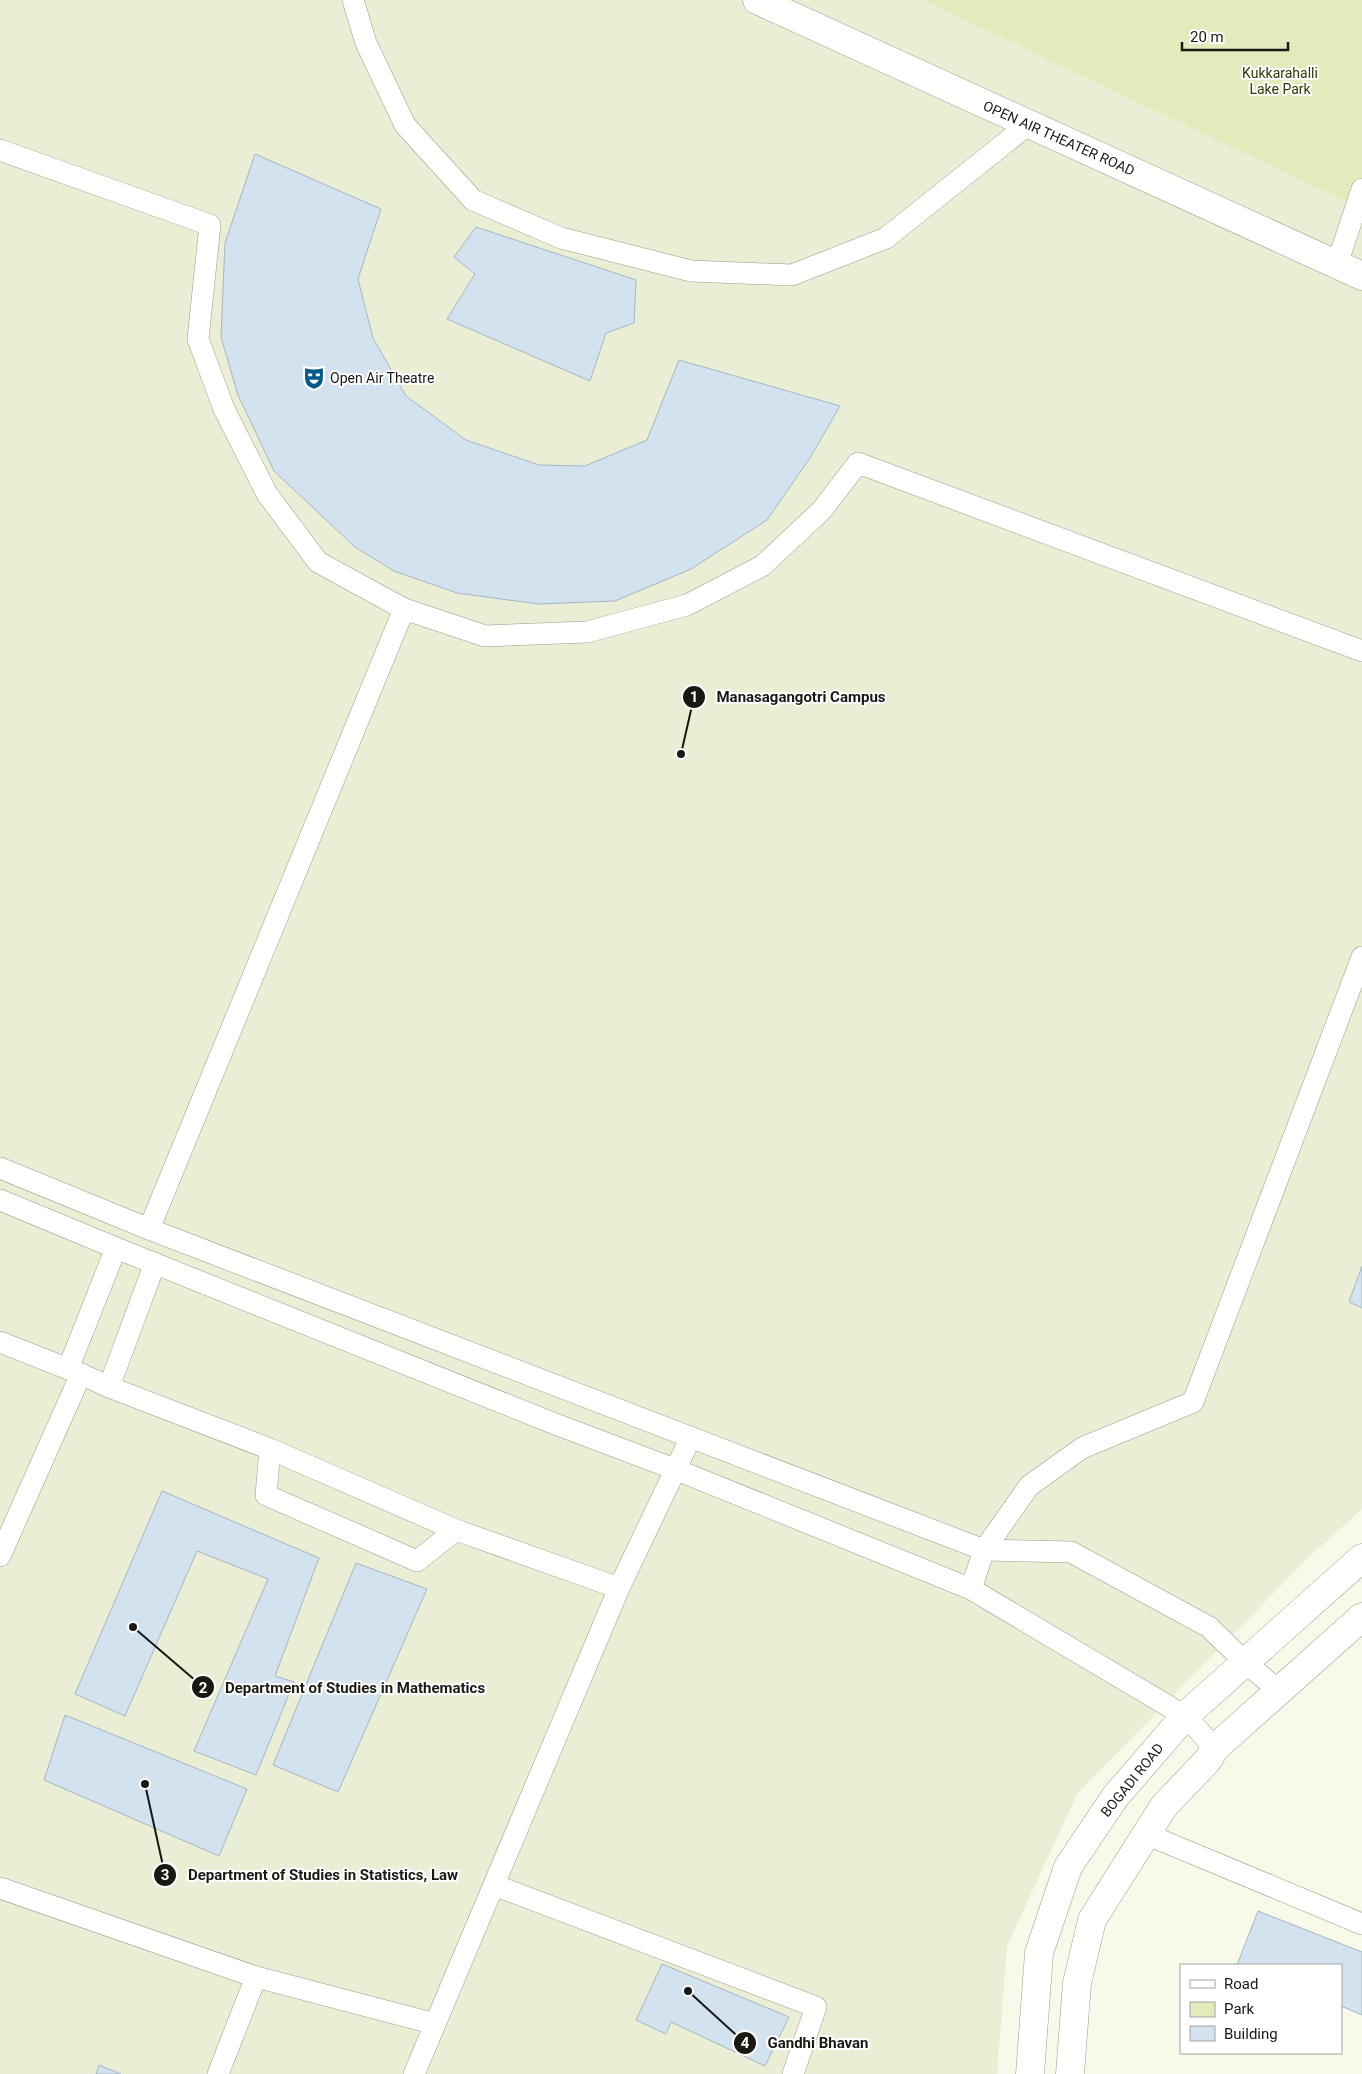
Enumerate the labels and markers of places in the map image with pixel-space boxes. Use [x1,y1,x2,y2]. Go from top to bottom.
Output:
theatre icon: Open Air Theatre [301,365,327,391]
place label: Open Air Theatre [330,370,434,386]
callout: Manasagangotri Campus [682,682,896,712]
callout: Department of Studies in Mathematics [190,1672,495,1702]
callout: Department of Studies in Statistics, Law [153,1860,468,1890]
callout: Gandhi Bhavan [732,2028,878,2058]

